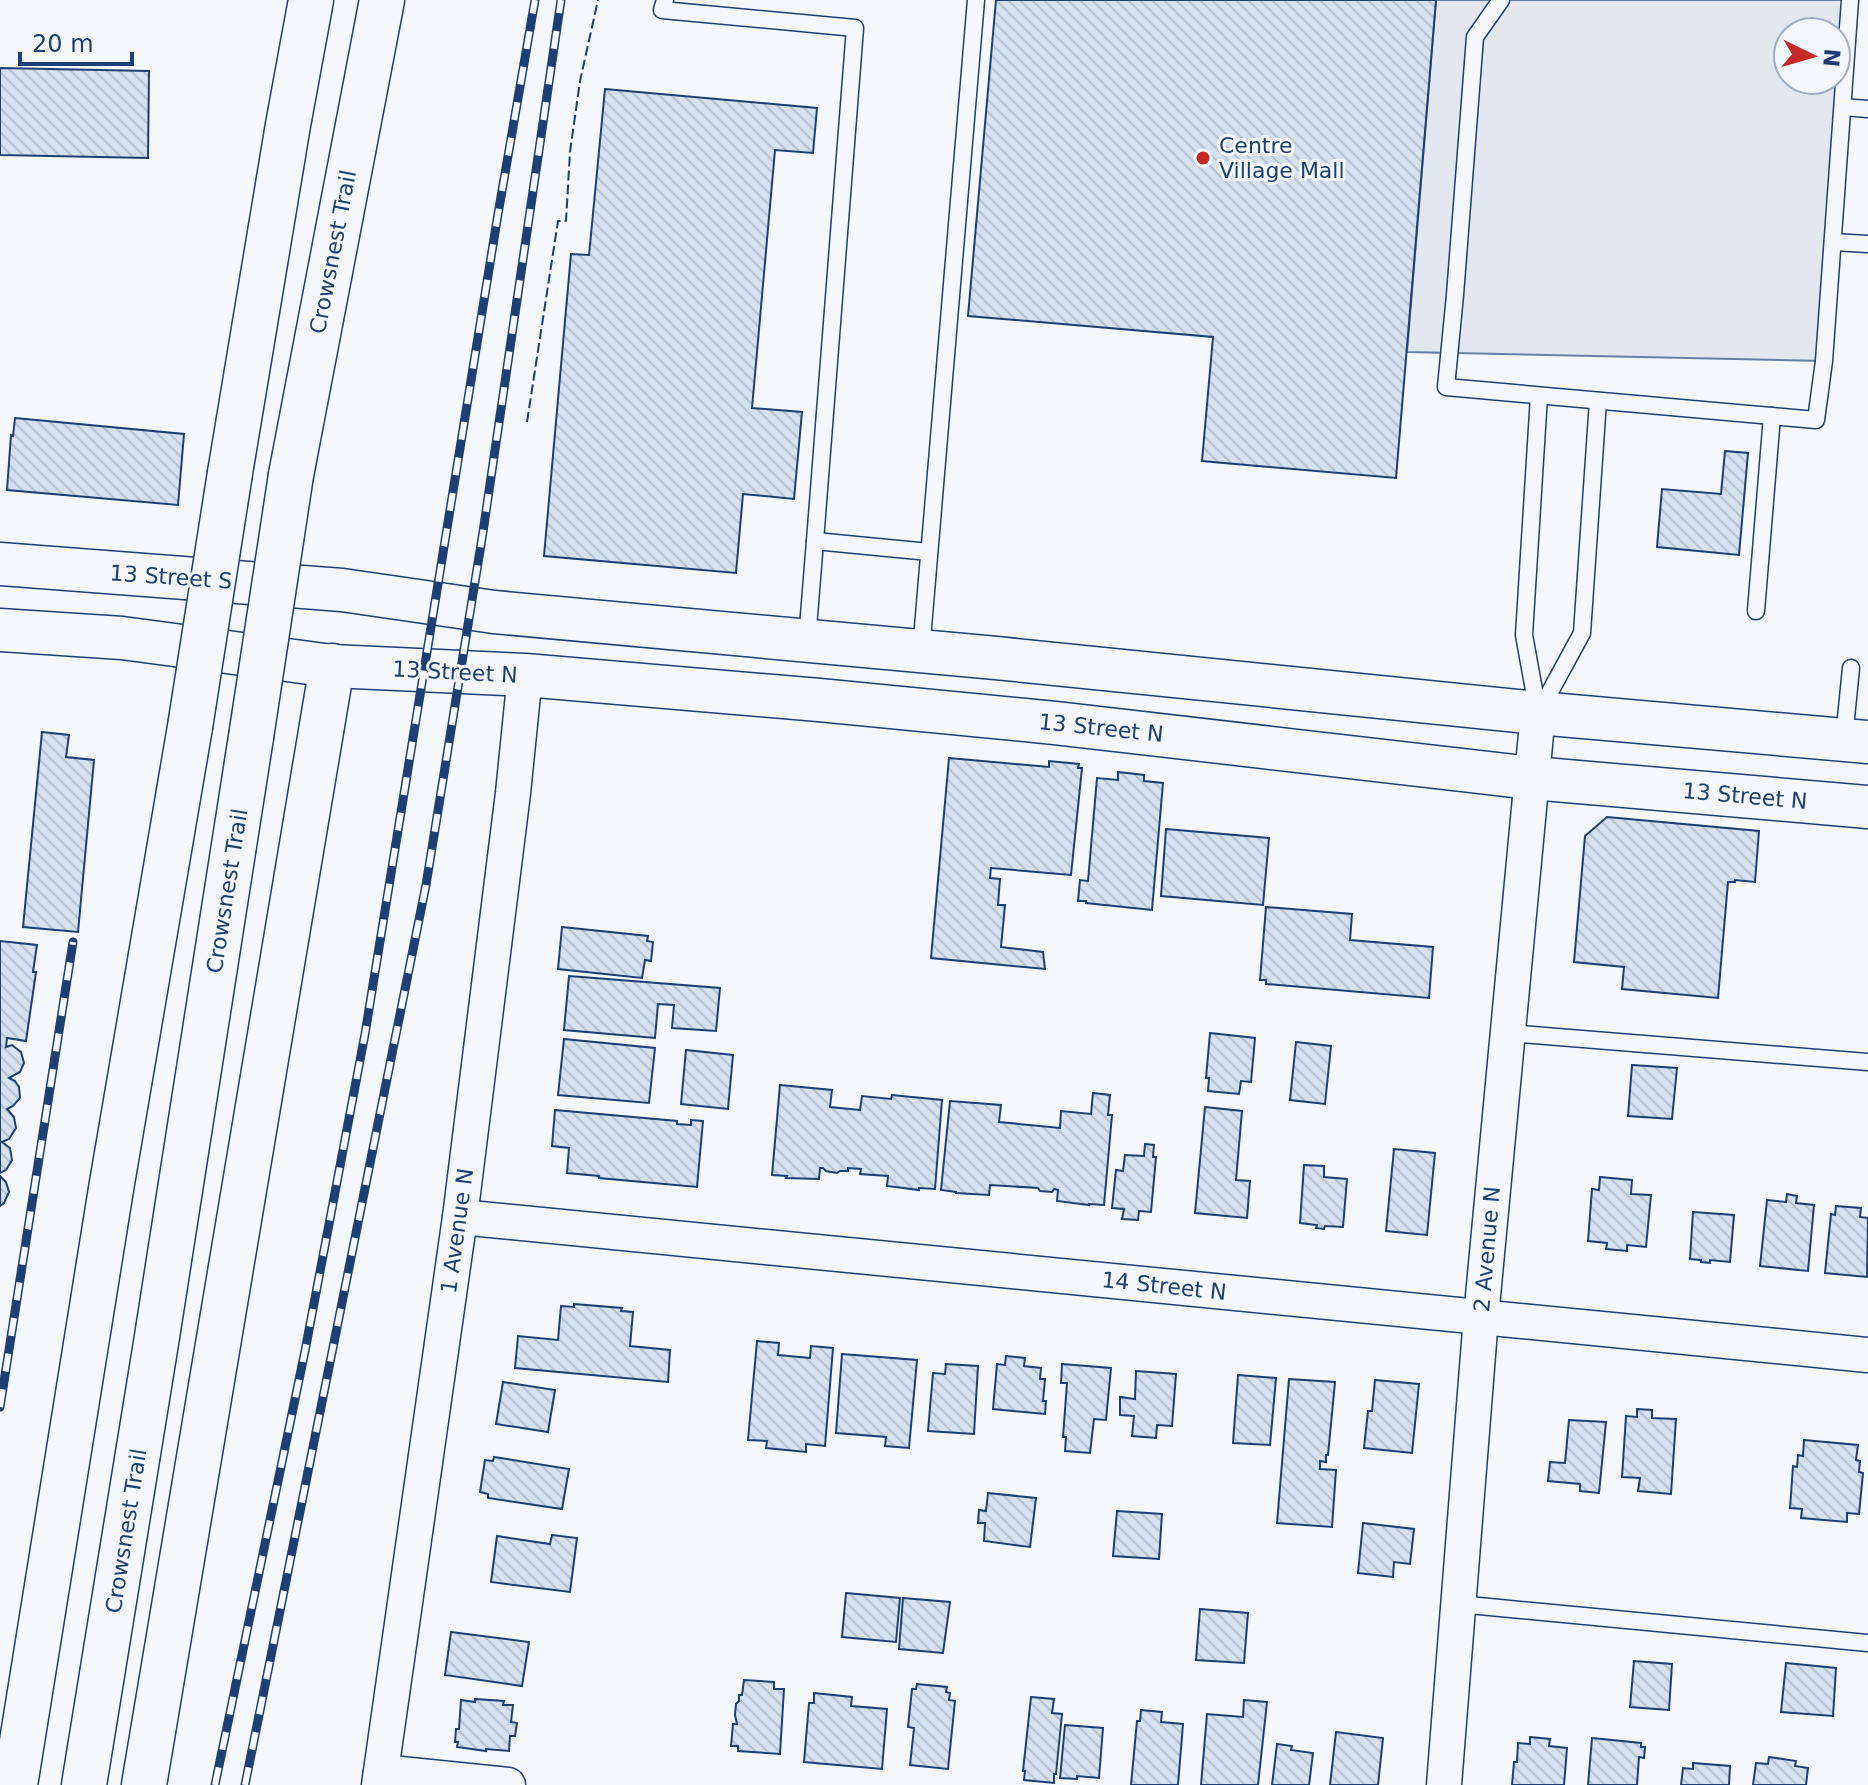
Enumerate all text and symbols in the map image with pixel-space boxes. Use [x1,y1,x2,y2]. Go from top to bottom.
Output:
scale bar [20,16,132,66]
north arrow [1772,16,1852,96]
text: 20 m [32,30,94,58]
text: N [1818,47,1845,68]
place label: Centre Village Mall [1219,133,1345,183]
marker: Centre Village Mall [1194,149,1212,167]
street label: Crowsnest Trail [305,168,361,336]
street label: 13 Street S [109,560,233,594]
street label: 13 Street N [392,656,518,688]
street label: 13 Street N [1037,709,1165,747]
street label: 13 Street N [1682,778,1808,814]
street label: Crowsnest Trail [202,807,252,975]
street label: 1 Avenue N [436,1167,478,1295]
street label: 2 Avenue N [1469,1185,1505,1313]
street label: 14 Street N [1100,1267,1228,1305]
street label: Crowsnest Trail [101,1447,151,1615]

